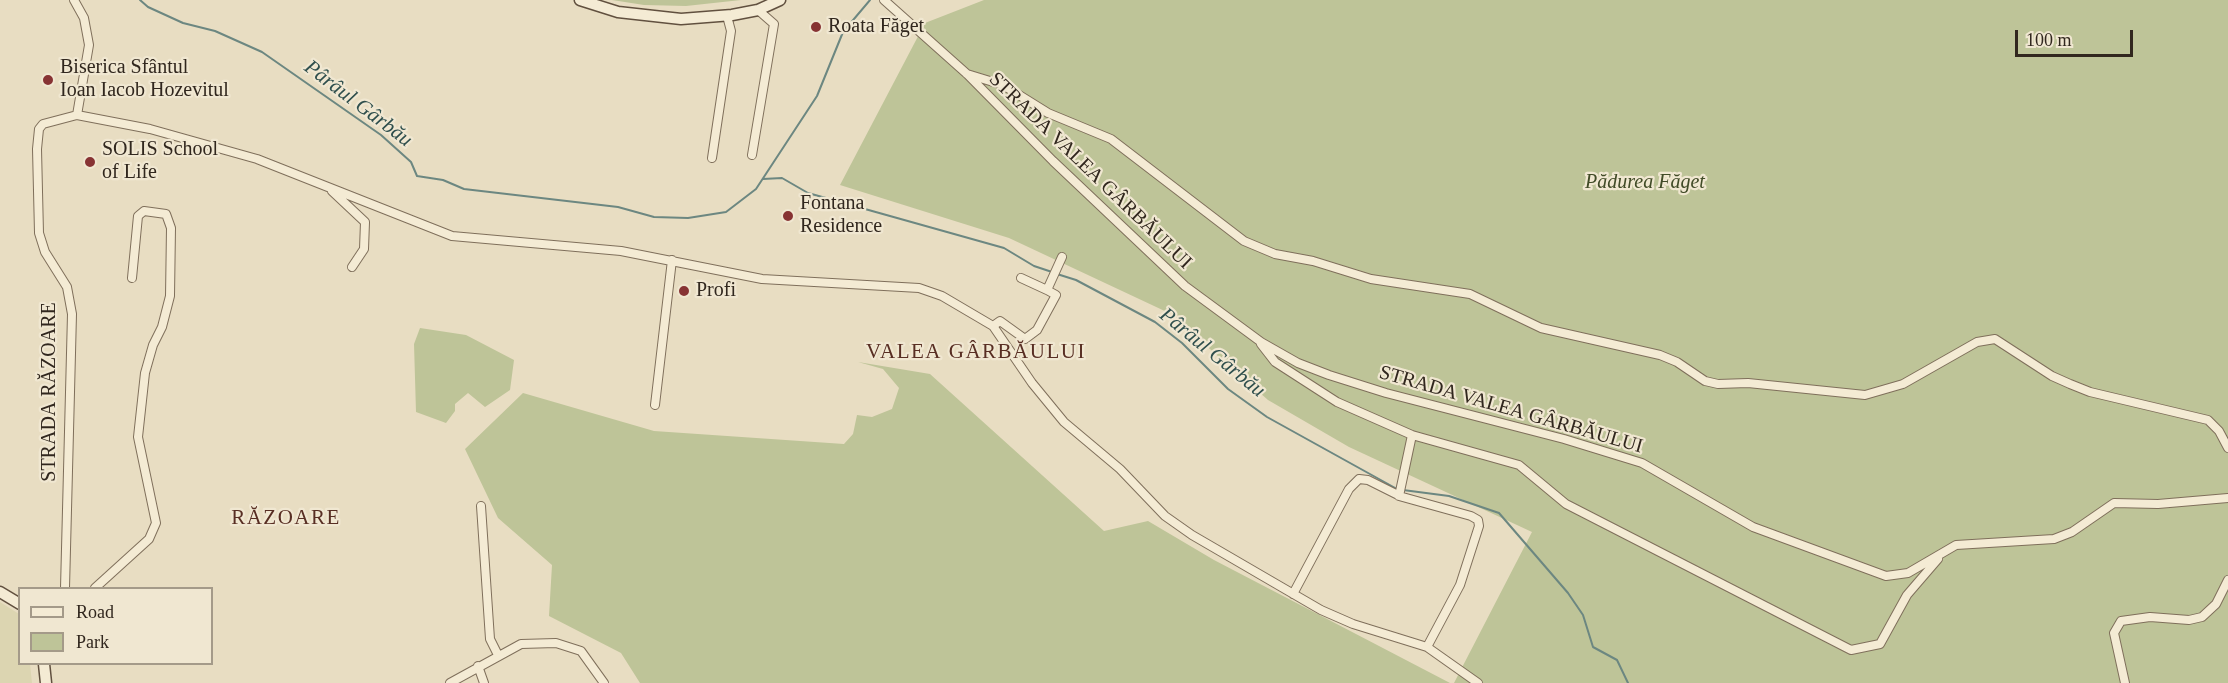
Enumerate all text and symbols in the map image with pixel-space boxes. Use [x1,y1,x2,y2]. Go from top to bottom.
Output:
place label: Roata Făget [828,15,924,39]
scale bar [2018,18,2136,56]
marker: Roata Făget [809,20,823,34]
text: 100 m [2026,30,2072,50]
water label: Pârâul Gârbău [299,55,417,153]
place label: Biserica Sfântul Ioan Iacob Hozevitul [60,56,229,103]
street label: STRADA VALEA GÂRBĂULUI [983,68,1197,274]
marker: Biserica Sfântul Ioan Iacob Hozevitul [41,73,55,87]
place label: SOLIS School of Life [102,138,218,185]
marker: SOLIS School of Life [83,155,97,169]
park label: Pădurea Făget [1585,171,1705,195]
place label: Fontana Residence [800,192,882,239]
marker: Fontana Residence [781,209,795,223]
place label: Profi [696,279,736,303]
marker: Profi [677,284,691,298]
street label: STRADA RĂZOARE [38,302,62,482]
water label: Pârâul Gârbău [1154,303,1270,403]
district label: VALEA GÂRBĂULUI [866,339,1086,365]
street label: STRADA VALEA GÂRBĂULUI [1376,361,1646,459]
district label: RĂZOARE [231,505,341,531]
legend [18,587,213,665]
text: Road [76,602,114,622]
text: Park [76,632,109,652]

